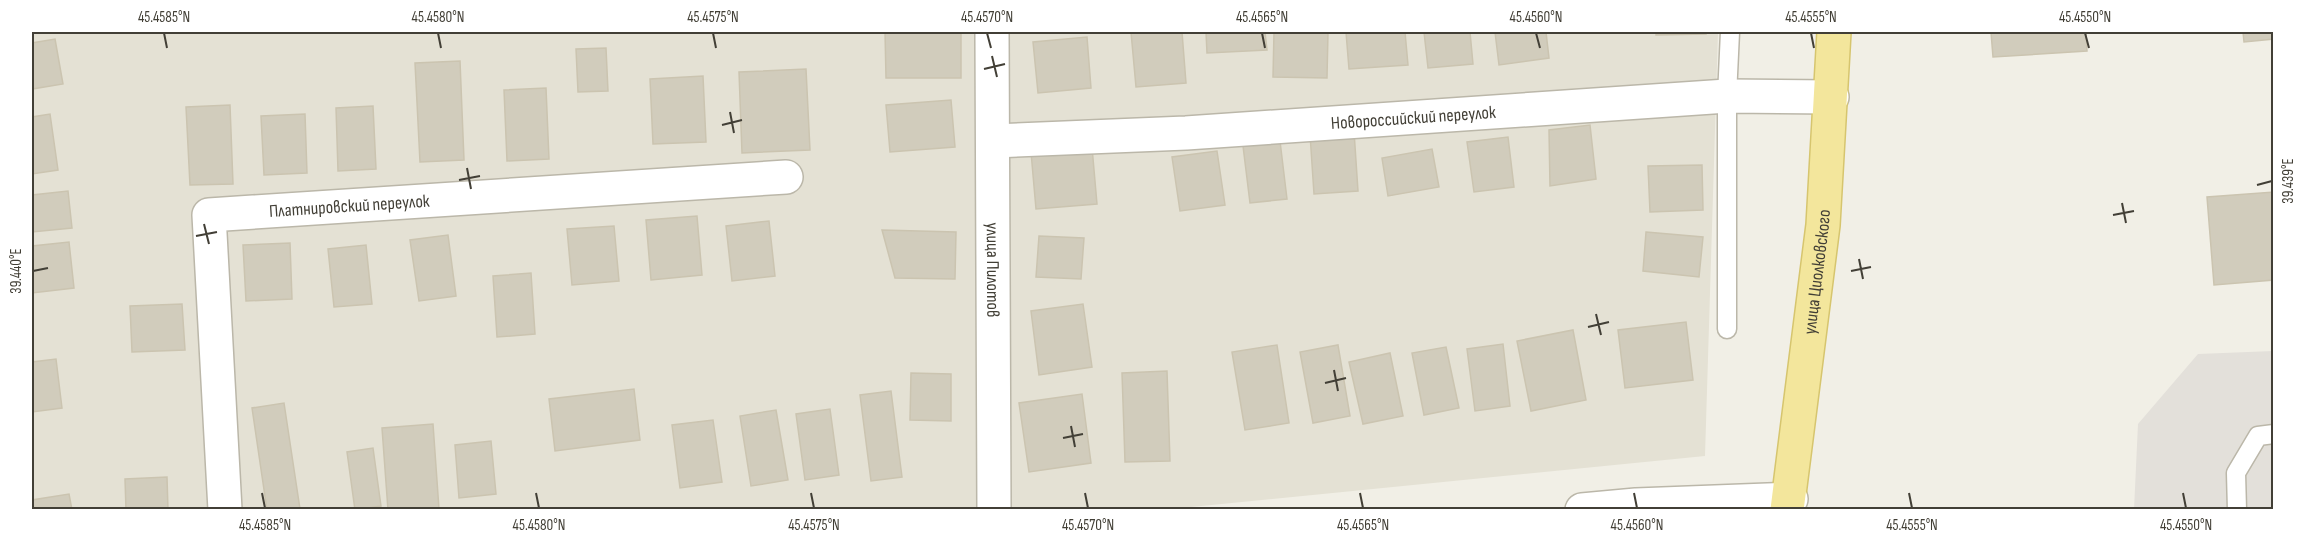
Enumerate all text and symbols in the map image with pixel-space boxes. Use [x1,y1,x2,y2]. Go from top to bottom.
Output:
text: 45.4585°N [138,8,190,27]
text: 45.4580°N [412,8,464,27]
text: 45.4575°N [687,8,739,27]
text: 45.4570°N [961,8,1013,27]
text: 45.4565°N [1236,8,1288,27]
text: 45.4560°N [1510,8,1562,27]
text: 45.4555°N [1785,8,1837,27]
text: 45.4550°N [2059,8,2111,27]
street label: Новороссийский переулок [1330,102,1497,134]
text: 39.439°E [2279,158,2298,204]
street label: Платнировский переулок [268,190,430,222]
street label: улица Циолковского [1799,209,1835,336]
street label: улица Пилотов [982,222,1003,318]
text: 39.440°E [7,248,26,294]
text: 45.4585°N [239,516,291,535]
text: 45.4580°N [513,516,565,535]
text: 45.4575°N [788,516,840,535]
text: 45.4570°N [1062,516,1114,535]
text: 45.4565°N [1337,516,1389,535]
text: 45.4560°N [1611,516,1663,535]
text: 45.4555°N [1886,516,1938,535]
text: 45.4550°N [2160,516,2212,535]

